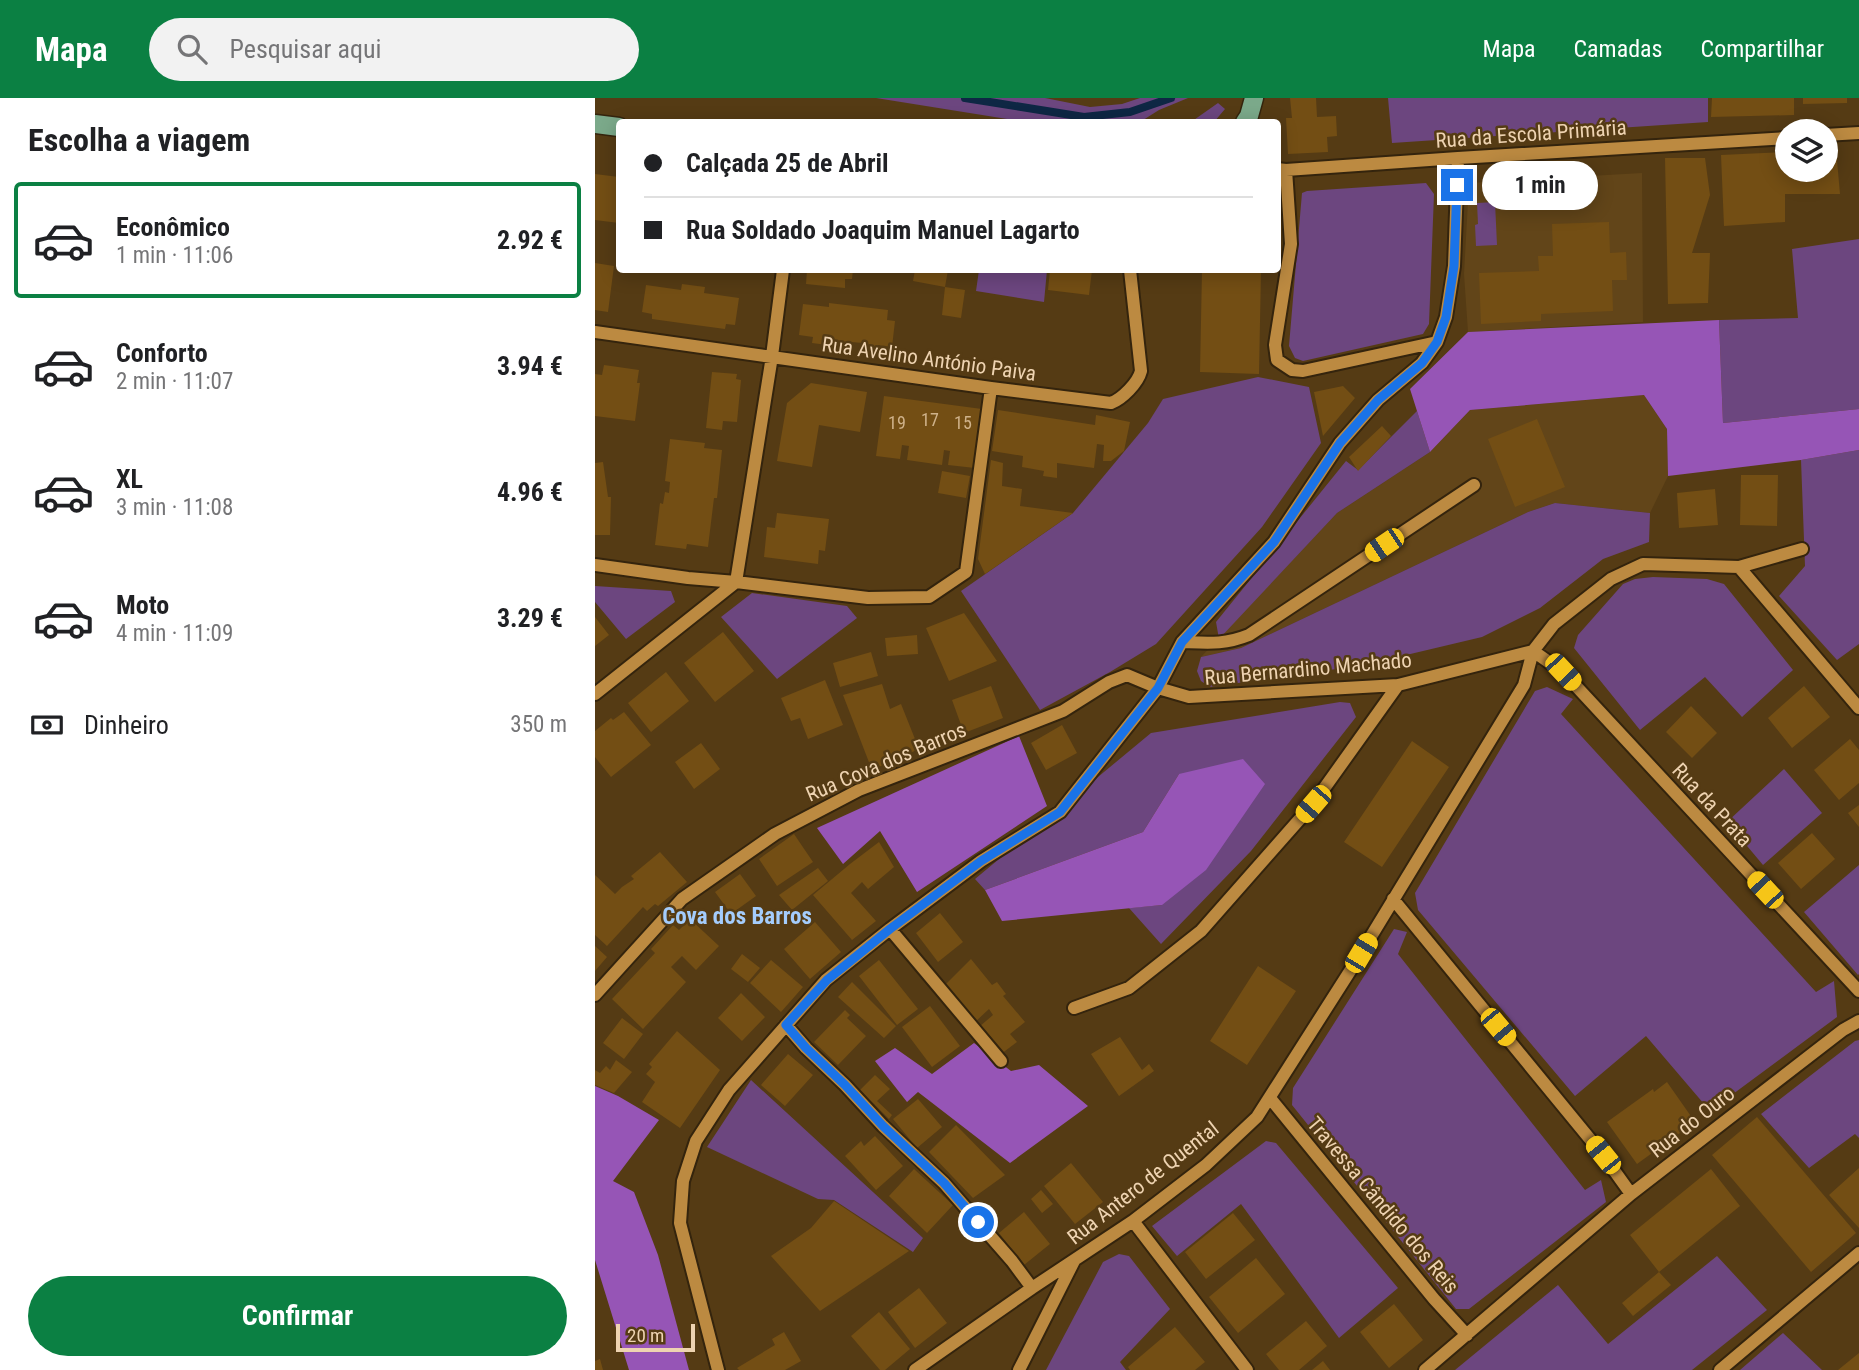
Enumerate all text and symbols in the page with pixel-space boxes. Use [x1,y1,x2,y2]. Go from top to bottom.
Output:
search box [149,18,639,81]
text: Mapa [35,30,107,69]
icon: search [173,30,211,68]
text: Pesquisar aqui [229,34,382,64]
text: Mapa [1483,35,1536,63]
text: Camadas [1574,35,1663,63]
text: Compartilhar [1701,35,1824,63]
street label: Rua da Escola Primária [1435,115,1627,153]
map controls [1775,119,1838,182]
button: layers [1775,119,1838,182]
text: Escolha a viagem [28,121,250,159]
text: Calçada 25 de Abril [686,148,889,178]
callout: 1 min [1481,160,1597,210]
route end [1441,169,1473,201]
text: 1 min [1514,172,1566,199]
icon: car [32,209,95,272]
text: Econômico [116,212,230,242]
text: Rua Soldado Joaquim Manuel Lagarto [686,215,1080,245]
text: 2.92 € [497,225,563,255]
text: 1 min · 11:06 [116,242,233,269]
street label: Rua Avelino António Paiva [820,332,1038,386]
icon: car [32,335,95,398]
text: Conforto [116,338,208,368]
text: 3.94 € [497,351,563,381]
text: 2 min · 11:07 [116,368,233,395]
house number: 17 [921,409,939,430]
house number: 19 [888,412,906,433]
house number: 15 [954,412,972,433]
icon: car [32,461,95,524]
text: XL [116,464,143,494]
text: 4.96 € [497,477,563,507]
text: 3 min · 11:08 [116,494,233,521]
car [1361,525,1408,565]
icon: car [32,587,95,650]
text: Moto [116,590,169,620]
text: 3.29 € [497,603,563,633]
text: 4 min · 11:09 [116,620,233,647]
street label: Rua Bernardino Machado [1203,648,1413,690]
car [1541,649,1586,695]
icon: cash [28,706,66,744]
text: Dinheiro [84,710,169,740]
text: 350 m [510,711,567,738]
street label: Rua Cova dos Barros [802,717,970,807]
street label: Rua da Prata [1667,758,1757,852]
car [1292,781,1335,827]
car [1743,867,1788,913]
district label: Cova dos Barros [662,903,812,930]
car [1342,930,1381,976]
car [1477,1004,1520,1050]
street label: Rua do Ouro [1645,1081,1739,1163]
street label: Travessa Cândido dos Reis [1302,1112,1464,1298]
street label: Rua Antero de Quental [1063,1117,1223,1249]
car [1582,1132,1625,1178]
route start [962,1206,994,1238]
button: Confirmar [28,1276,567,1356]
scale bar [616,1321,695,1353]
text: 20 m [627,1324,664,1347]

